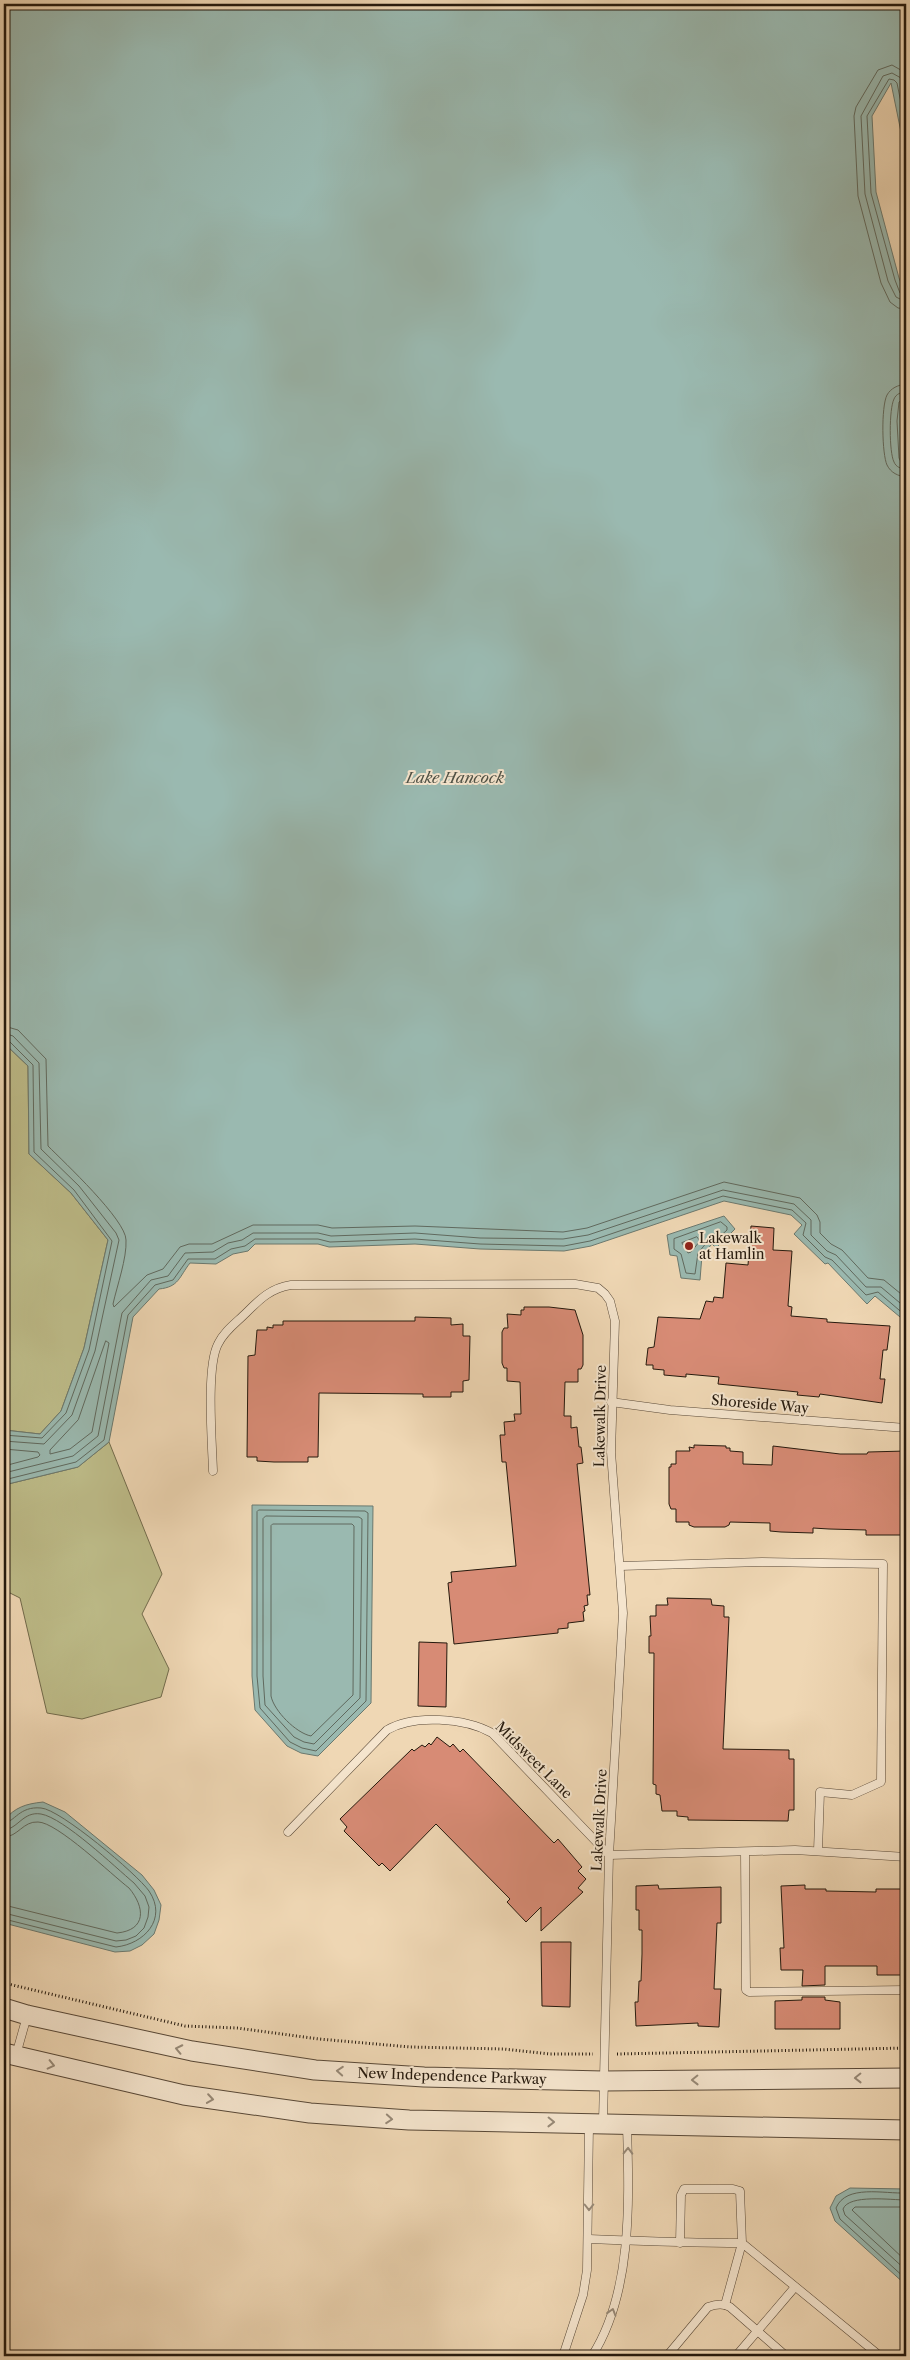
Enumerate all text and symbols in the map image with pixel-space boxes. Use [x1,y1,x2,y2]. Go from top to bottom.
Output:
water label: Lake Hancock [405,768,504,787]
place label: Lakewalk at Hamlin [699,1229,765,1263]
marker: Lakewalk at Hamlin [683,1240,695,1252]
street label: Lakewalk Drive [590,1365,610,1467]
street label: Shoreside Way [710,1391,810,1417]
street label: Midsweet Lane [492,1718,576,1802]
street label: Lakewalk Drive [587,1768,611,1872]
one-way arrow [175,2044,184,2055]
one-way arrow [47,2059,56,2070]
street label: New Independence Parkway [357,2064,547,2088]
one-way arrow [336,2066,344,2077]
one-way arrow [853,2073,861,2084]
one-way arrow [691,2075,698,2085]
one-way arrow [206,2093,214,2103]
one-way arrow [385,2113,393,2124]
one-way arrow [548,2117,555,2127]
one-way arrow [623,2147,633,2155]
one-way arrow [584,2203,594,2211]
one-way arrow [607,2309,617,2317]

